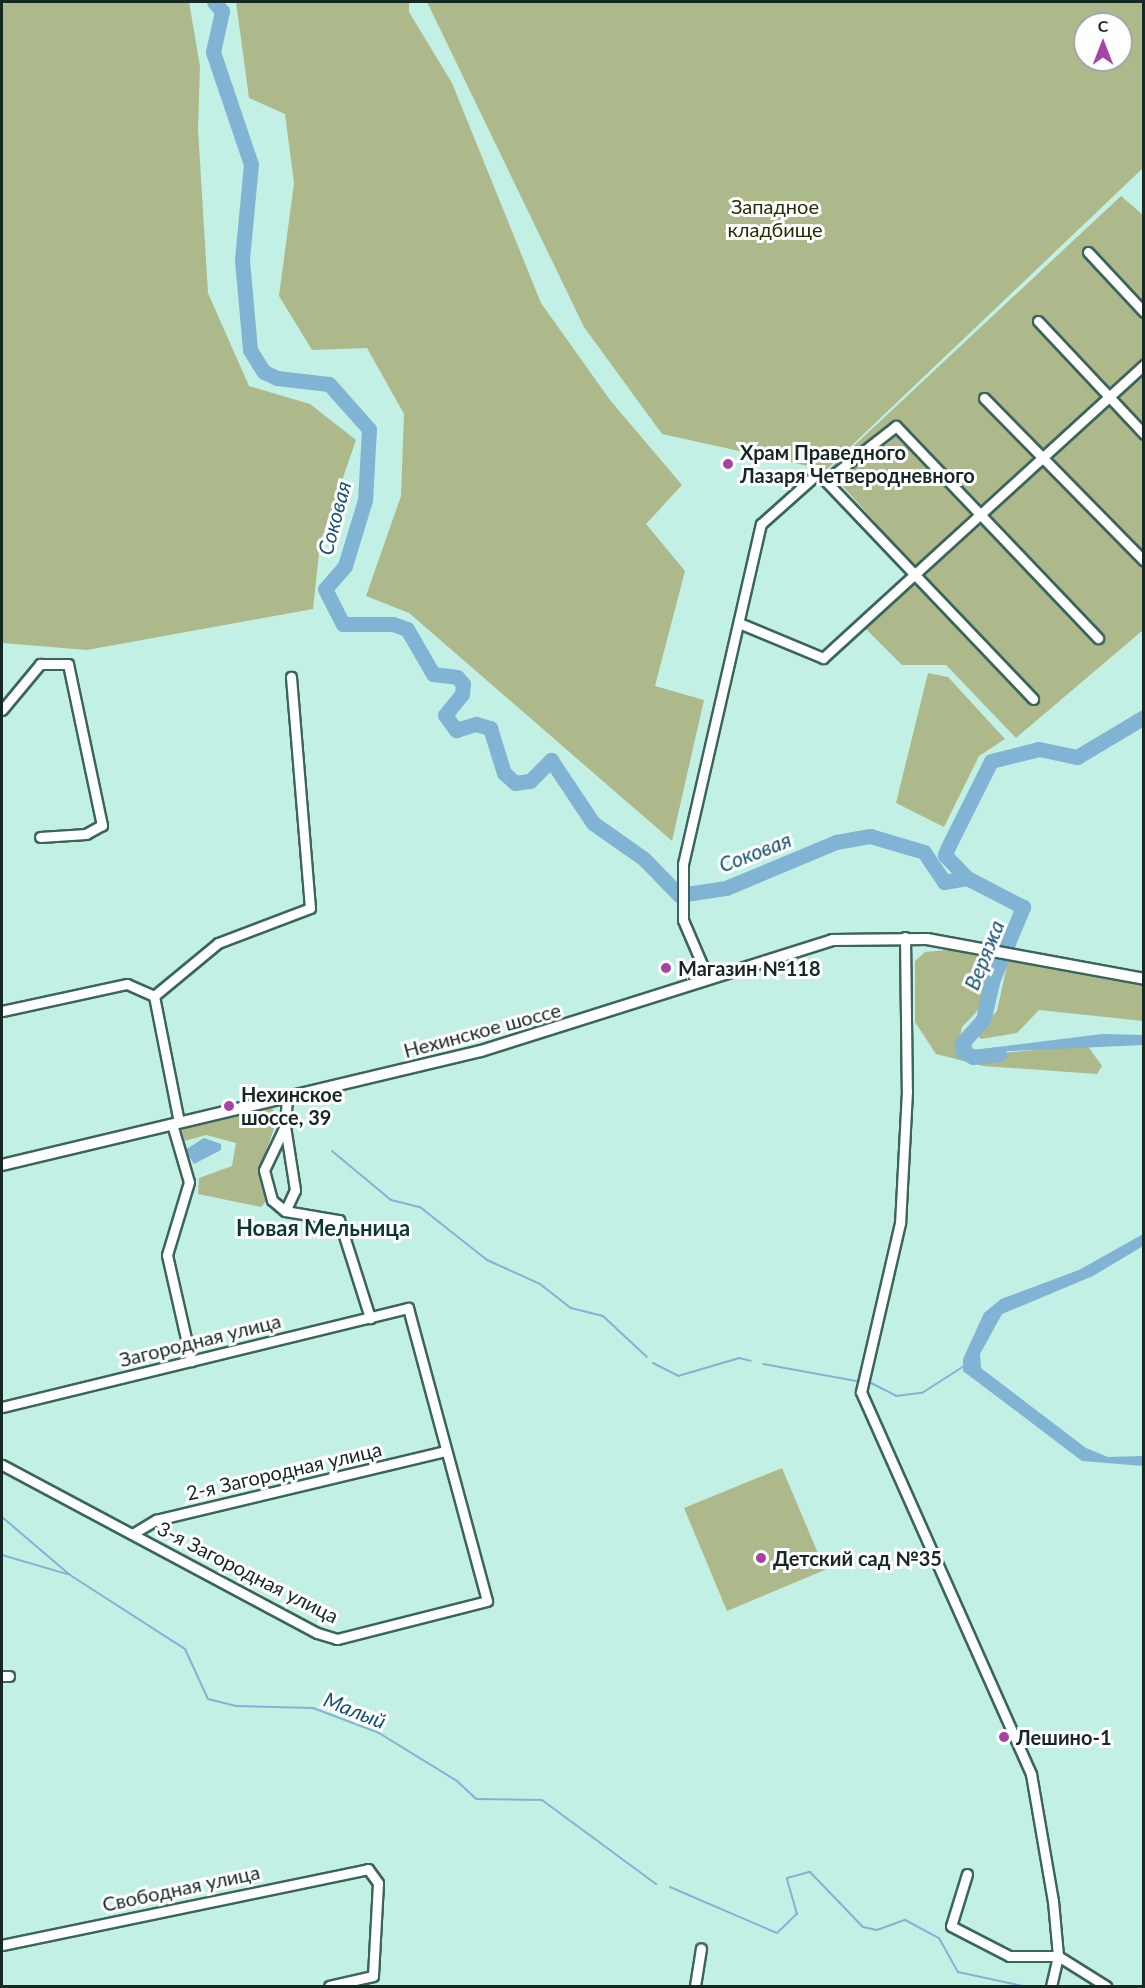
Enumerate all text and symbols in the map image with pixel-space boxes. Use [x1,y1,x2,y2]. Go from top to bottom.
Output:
north arrow [1073,12,1133,72]
text: С [1098,16,1108,35]
park label: Западное кладбище [728,195,822,242]
place label: Храм Праведного Лазаря Четверодневного [740,440,975,487]
marker: Храм Праведного Лазаря Четверодневного [721,457,735,471]
water label: Соковая [312,478,356,558]
water label: Соковая [715,827,795,877]
water label: Веряжа [959,917,1009,993]
place label: Магазин №118 [678,956,821,980]
marker: Магазин №118 [659,961,673,975]
street label: Нехинское шоссе [401,997,563,1063]
place label: Нехинское шоссе, 39 [241,1082,342,1129]
marker: Нехинское шоссе, 39 [222,1099,236,1113]
district label: Новая Мельница [236,1215,410,1241]
street label: Загородная улица [117,1308,283,1372]
street label: 2-я Загородная улица [184,1437,384,1505]
street label: 3-я Загородная улица [154,1516,342,1628]
place label: Детский сад №35 [773,1546,942,1570]
marker: Детский сад №35 [754,1551,768,1565]
water label: Малый [320,1686,390,1734]
place label: Лешино-1 [1016,1725,1111,1749]
marker: Лешино-1 [997,1730,1011,1744]
street label: Свободная улица [100,1860,262,1916]

